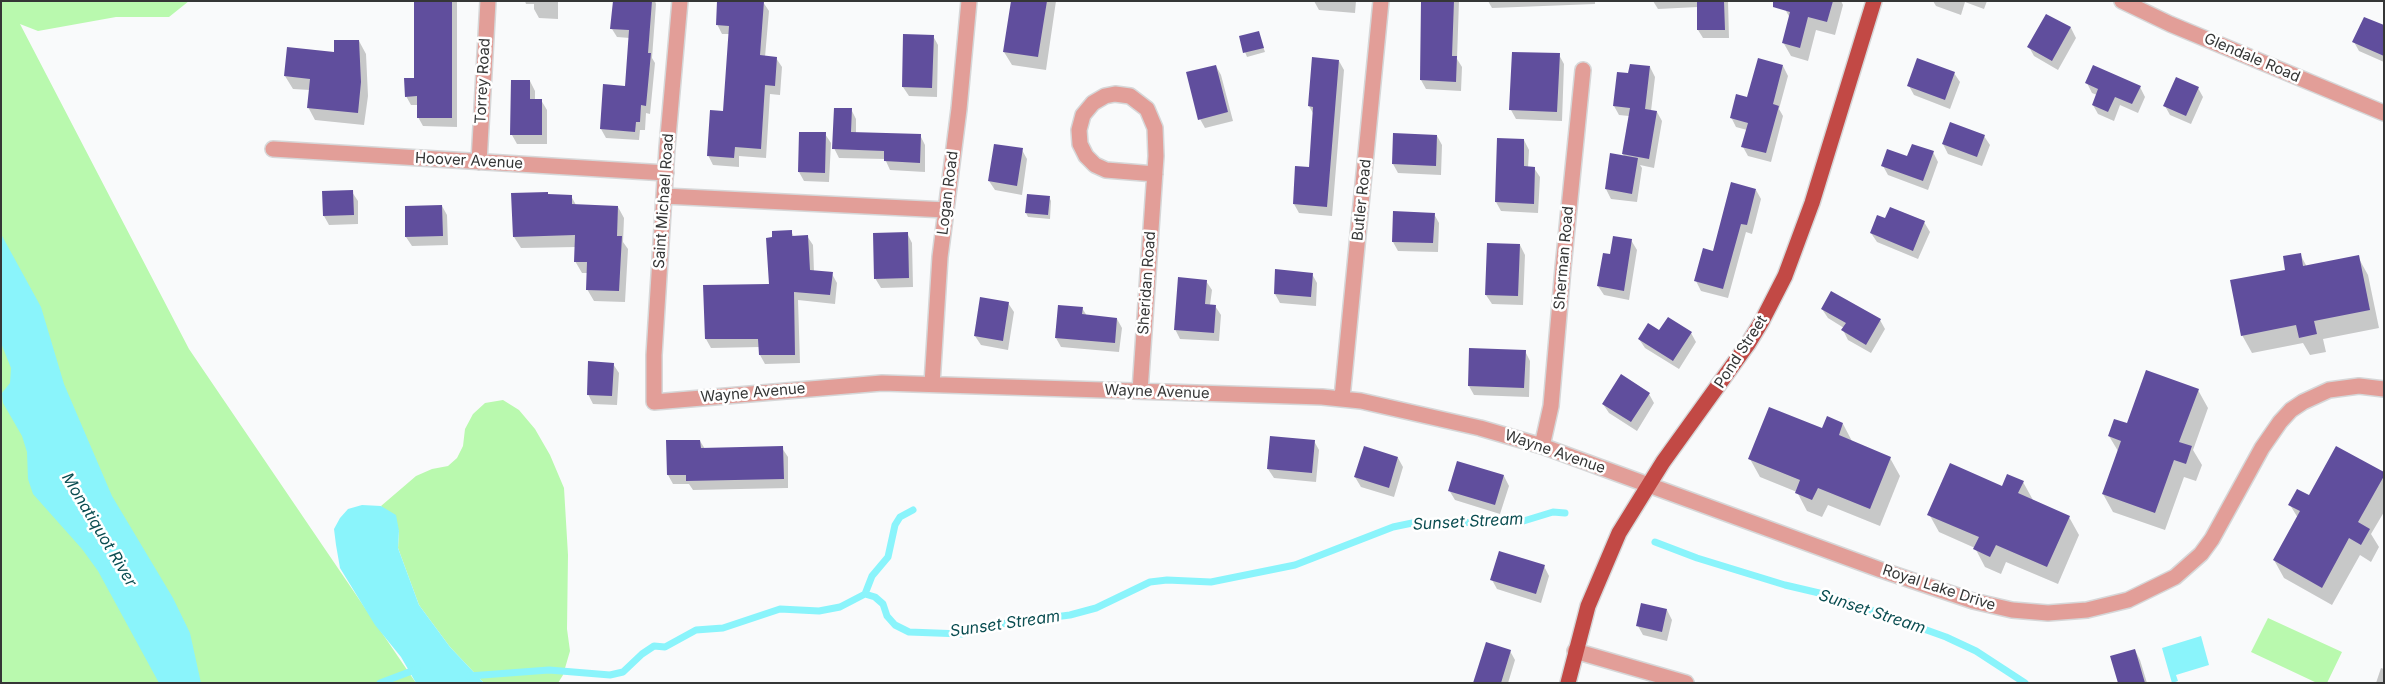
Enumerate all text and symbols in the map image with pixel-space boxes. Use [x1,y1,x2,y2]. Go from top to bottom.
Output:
street label: Glendale Road [2201,30,2303,86]
street label: Torrey Road [472,38,494,124]
street label: Saint Michael Road [650,133,678,269]
street label: Hoover Avenue [414,149,524,173]
street label: Logan Road [934,150,962,236]
street label: Butler Road [1349,158,1375,242]
street label: Sherman Road [1551,205,1577,311]
street label: Sheridan Road [1134,231,1160,335]
street label: Pond Street [1711,312,1771,392]
street label: Wayne Avenue [700,379,806,407]
street label: Wayne Avenue [1104,381,1210,403]
street label: Wayne Avenue [1502,426,1608,478]
water label: Monatiquot River [58,470,140,590]
water label: Sunset Stream [1412,510,1524,534]
street label: Royal Lake Drive [1880,561,1998,615]
water label: Sunset Stream [1816,586,1928,638]
water label: Sunset Stream [949,607,1061,641]

